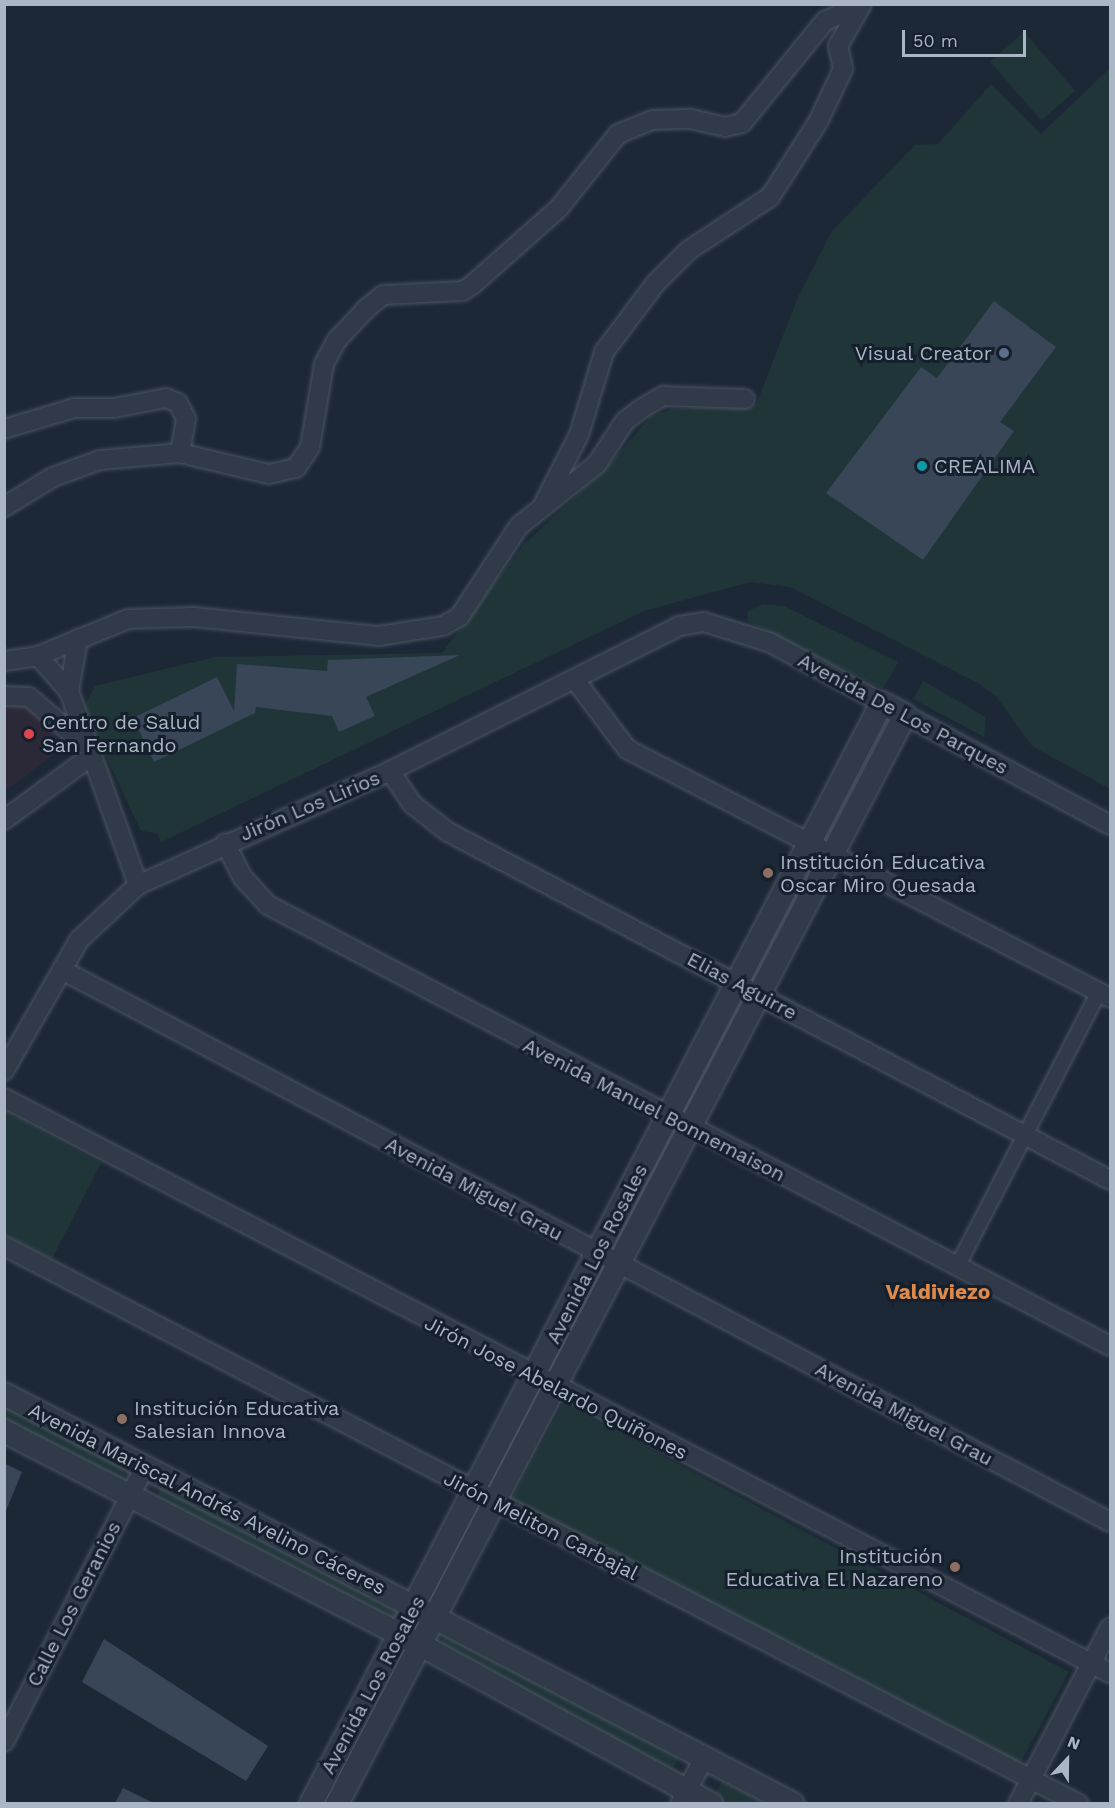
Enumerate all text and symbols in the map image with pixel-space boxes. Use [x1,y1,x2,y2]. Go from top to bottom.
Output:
scale bar [905,18,1030,56]
text: 50 m [913,30,958,51]
place label: Visual Creator [854,341,992,365]
marker: Visual Creator [997,346,1011,360]
place label: CREALIMA [934,454,1035,478]
marker: CREALIMA [915,459,929,473]
street label: Avenida De Los Parques [794,648,1012,780]
place label: Centro de Salud San Fernando [42,710,200,757]
marker: Centro de Salud San Fernando [20,725,38,743]
street label: Jirón Los Lirios [236,766,384,846]
place label: Institución Educativa Oscar Miro Quesada [780,850,985,897]
marker: Institución Educativa Oscar Miro Quesada [761,866,775,880]
street label: Elias Aguirre [683,947,801,1025]
street label: Avenida Manuel Bonnemaison [518,1033,790,1187]
street label: Avenida Miguel Grau [381,1132,567,1246]
street label: Avenida Los Rosales [541,1160,653,1348]
district label: Valdiviezo [886,1279,990,1305]
street label: Jirón Jose Abelardo Quiñones [420,1311,692,1465]
street label: Avenida Miguel Grau [811,1357,997,1471]
place label: Institución Educativa Salesian Innova [134,1396,339,1443]
street label: Avenida Mariscal Andrés Avelino Cáceres [23,1397,391,1601]
marker: Institución Educativa Salesian Innova [115,1412,129,1426]
street label: Jirón Meliton Carbajal [440,1467,642,1585]
street label: Calle Los Geranios [22,1517,126,1691]
place label: Institución Educativa El Nazareno [724,1544,943,1591]
marker: Institución Educativa El Nazareno [948,1560,962,1574]
street label: Avenida Los Rosales [316,1592,430,1778]
north arrow [1037,1730,1097,1790]
text: N [1065,1732,1083,1754]

